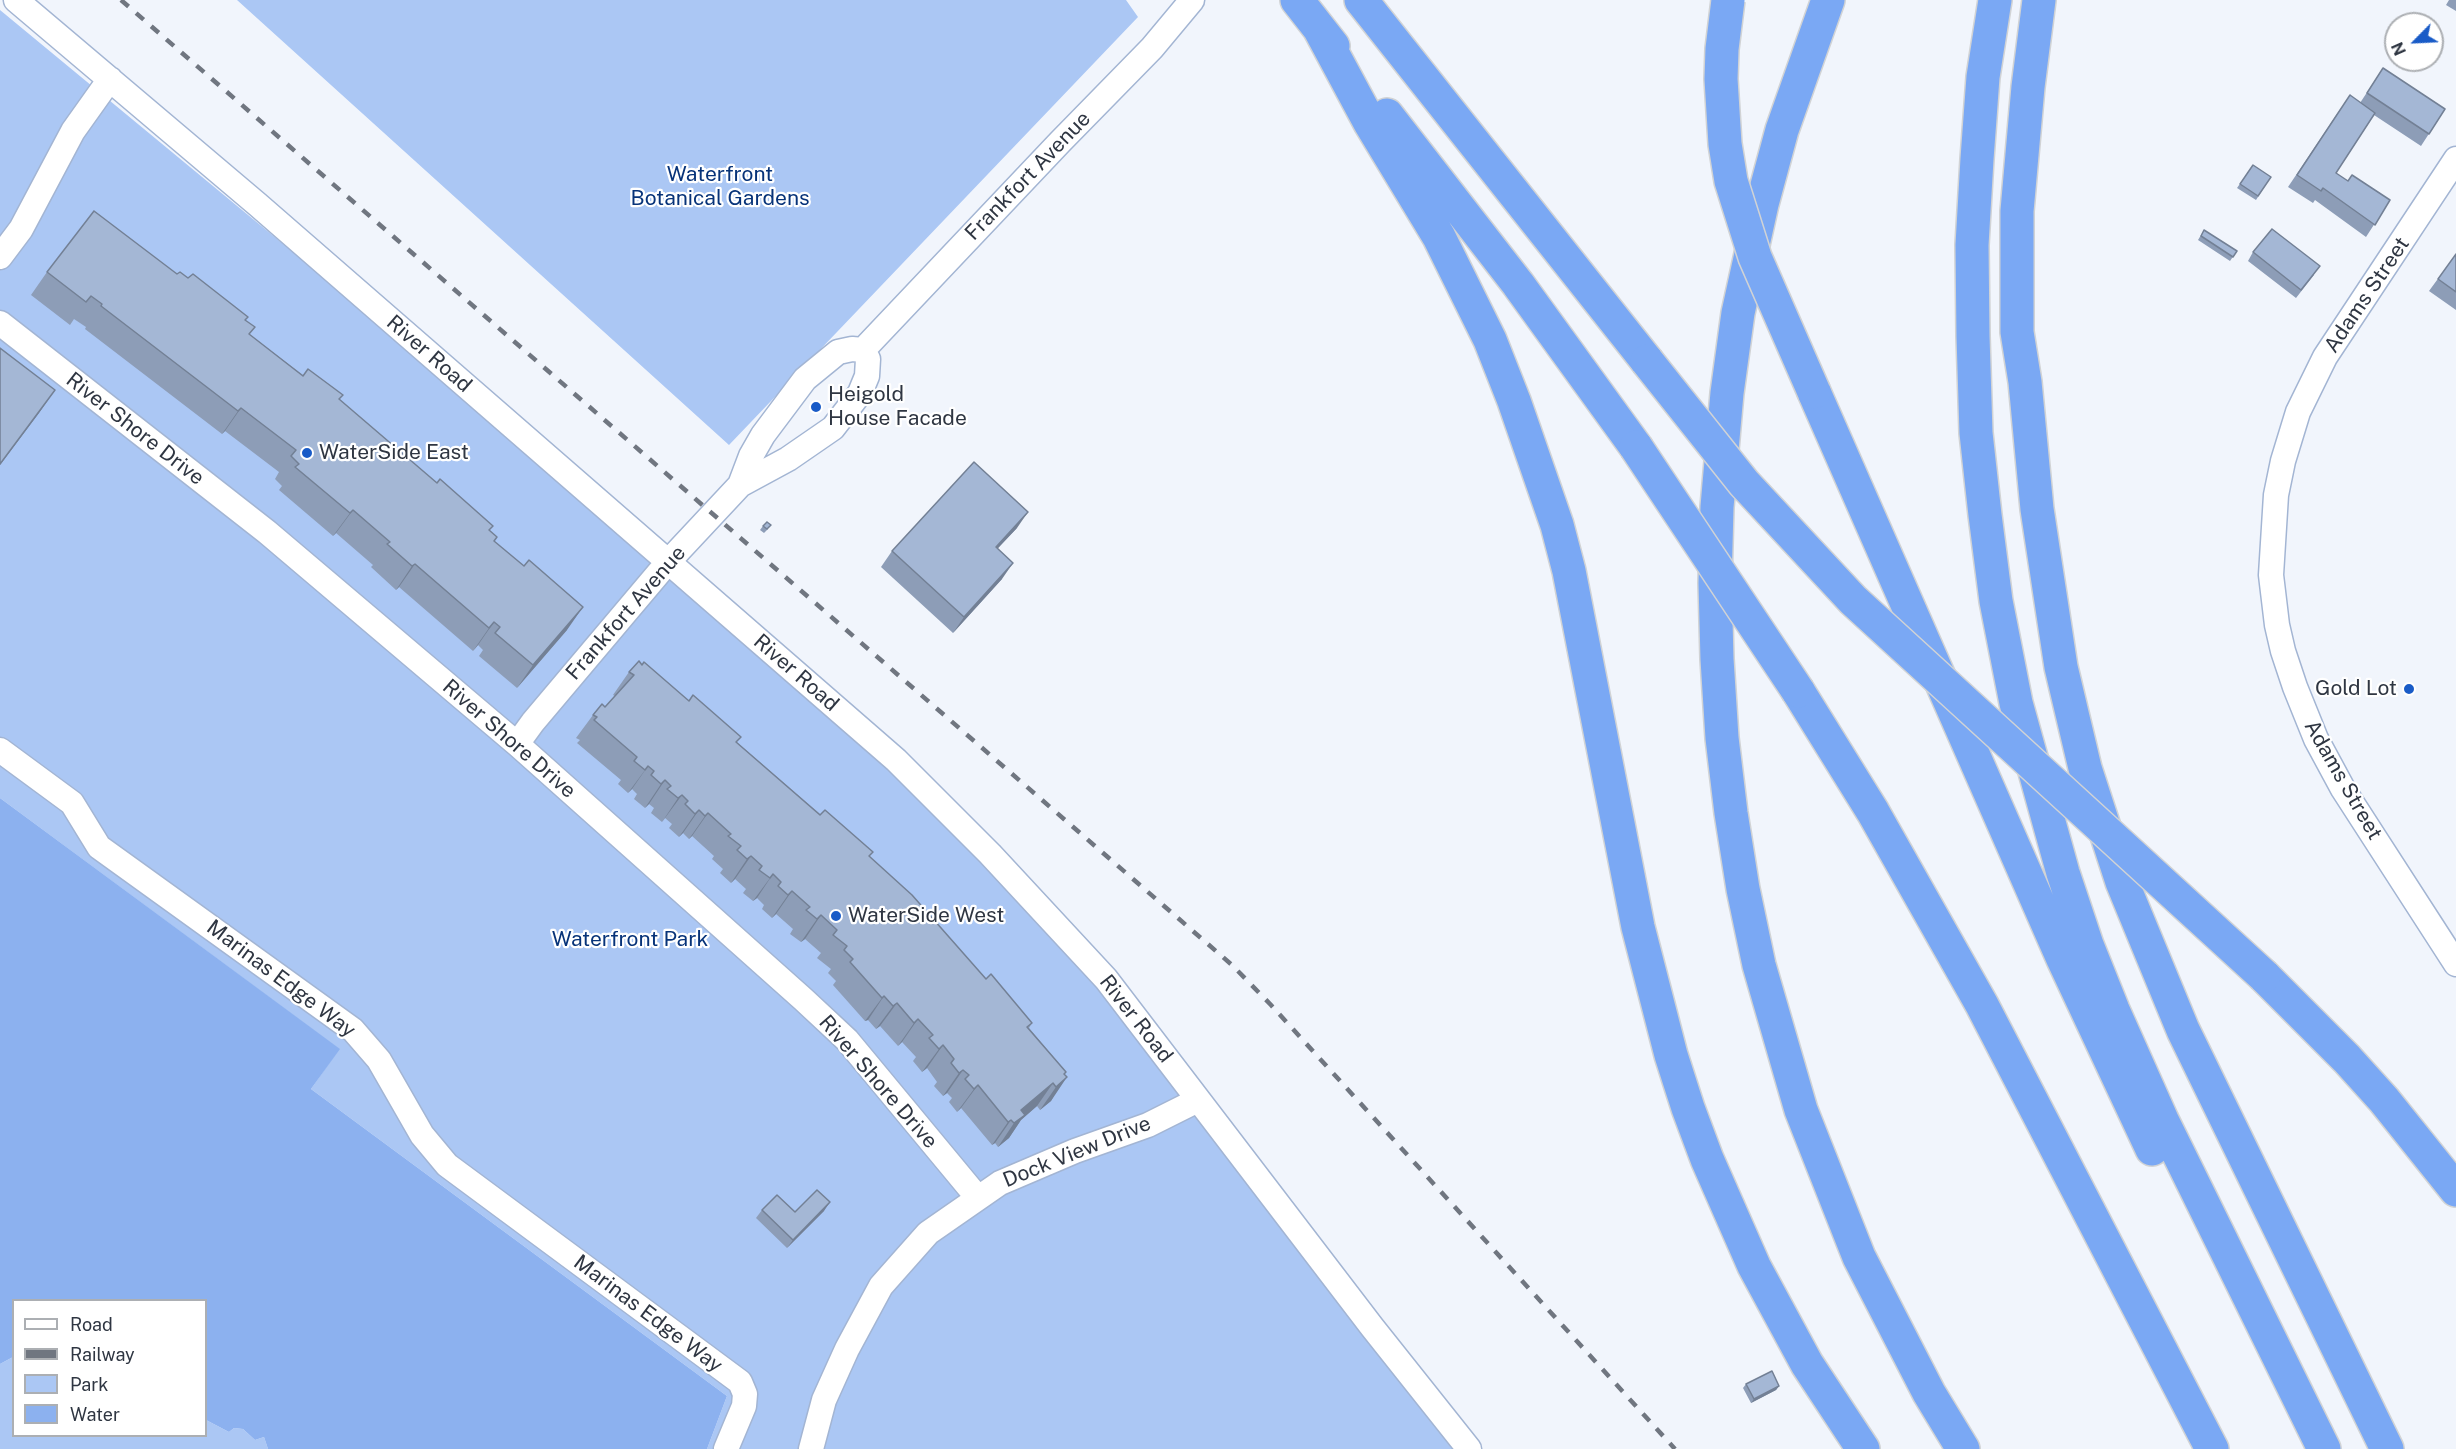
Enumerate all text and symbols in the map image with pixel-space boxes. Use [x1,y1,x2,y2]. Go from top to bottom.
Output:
north arrow [2384,12,2444,72]
text: N [2388,39,2410,58]
street label: Frankfort Avenue [960,106,1096,246]
park label: Waterfront Botanical Gardens [630,162,810,212]
street label: Adams Street [2319,232,2415,358]
street label: River Road [381,310,477,398]
street label: River Shore Drive [61,367,209,491]
place label: Heigold House Facade [828,382,967,432]
marker: Heigold House Facade [809,400,823,414]
place label: WaterSide East [319,440,469,466]
marker: WaterSide East [300,446,314,460]
street label: Frankfort Avenue [561,541,691,685]
street label: River Road [748,629,844,717]
street label: River Shore Drive [437,674,581,804]
place label: Gold Lot [2315,676,2397,702]
marker: Gold Lot [2402,682,2416,696]
street label: Adams Street [2299,716,2387,844]
place label: WaterSide West [848,903,1005,929]
marker: WaterSide West [829,909,843,923]
street label: Marinas Edge Way [202,915,360,1043]
park label: Waterfront Park [552,927,708,953]
street label: River Road [1094,970,1178,1068]
street label: River Shore Drive [813,1010,943,1154]
street label: Dock View Drive [999,1111,1155,1193]
street label: Marinas Edge Way [569,1250,727,1378]
legend [12,1299,207,1437]
text: Road [70,1314,113,1335]
text: Railway [70,1344,135,1365]
text: Park [70,1374,108,1395]
text: Water [70,1404,120,1425]

